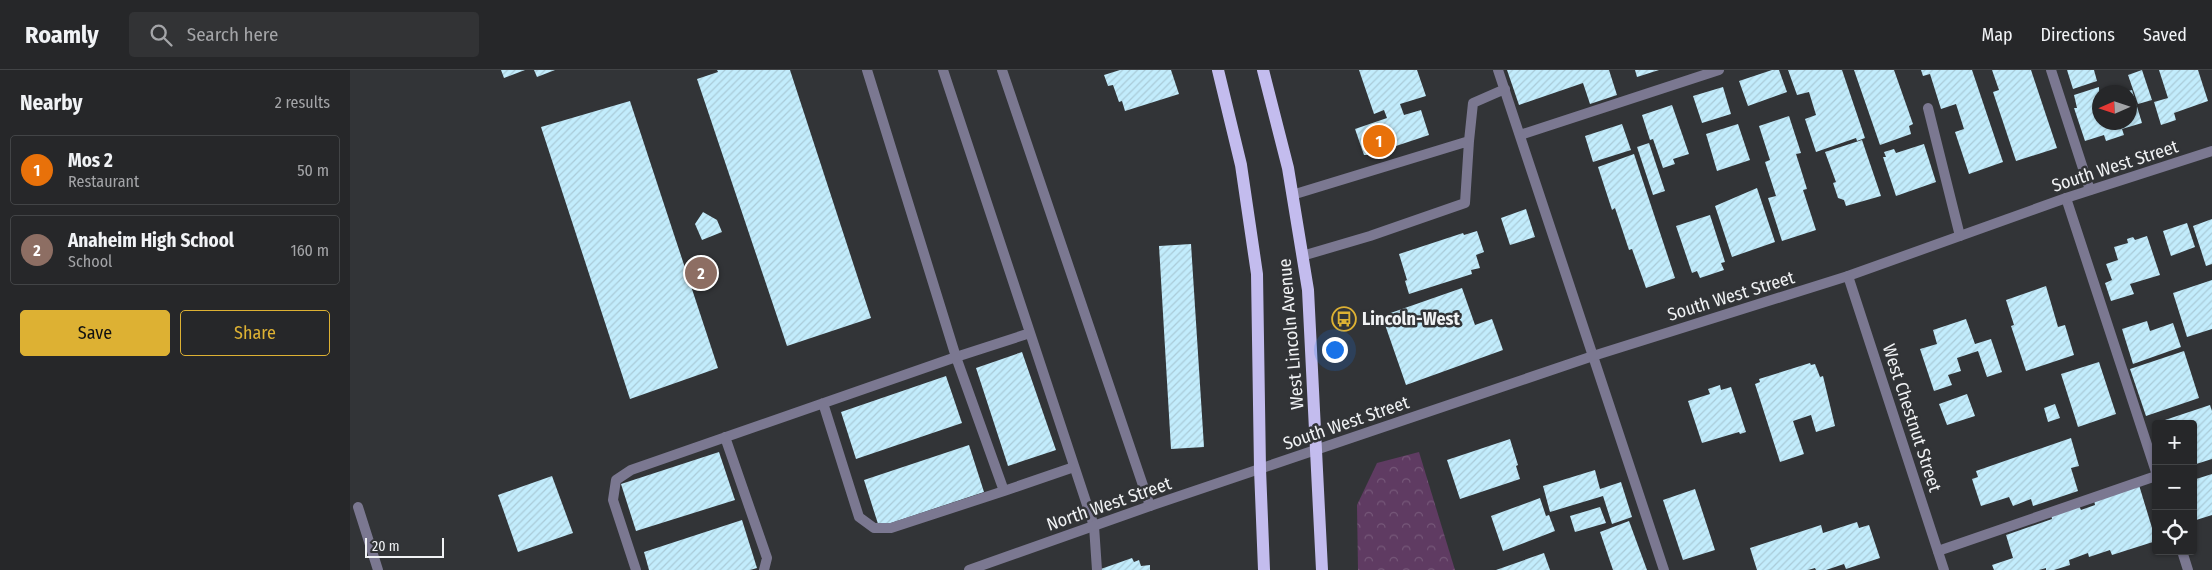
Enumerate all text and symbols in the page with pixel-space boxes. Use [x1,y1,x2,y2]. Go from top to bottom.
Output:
search box [129,12,479,57]
text: Roamly [25,21,99,49]
icon: search [147,21,175,49]
text: Search here [187,23,278,46]
text: Map [1981,24,2013,46]
text: Directions [2041,24,2115,46]
text: Saved [2143,24,2187,46]
north arrow [2092,85,2137,130]
text: Nearby [20,90,82,116]
text: 2 results [275,93,330,112]
pin: 1 [1363,122,1395,160]
street label: South West Street [2049,135,2181,197]
text: Mos 2 [68,149,113,172]
text: 1 [34,161,40,180]
text: 50 m [297,161,329,180]
text: Restaurant [68,172,139,191]
text: Anaheim High School [68,229,234,252]
text: 2 [33,241,41,260]
text: 160 m [290,241,329,260]
text: School [68,252,112,271]
pin: 2 [685,254,717,292]
street label: West Lincoln Avenue [1273,258,1309,410]
street label: South West Street [1665,266,1797,326]
bus stop icon: Lincoln-West [1331,306,1357,332]
place label: Lincoln-West [1362,308,1460,330]
button: Save [20,310,170,356]
button: Share [180,310,330,356]
your location [1322,337,1348,363]
street label: West Chestnut Street [1878,341,1946,495]
street label: South West Street [1280,391,1412,455]
map controls [2152,420,2197,555]
button: + [2152,420,2197,465]
button: − [2152,465,2197,510]
street label: North West Street [1044,472,1174,536]
button: locate [2152,510,2197,555]
scale bar [365,535,444,558]
text: 20 m [372,538,400,555]

